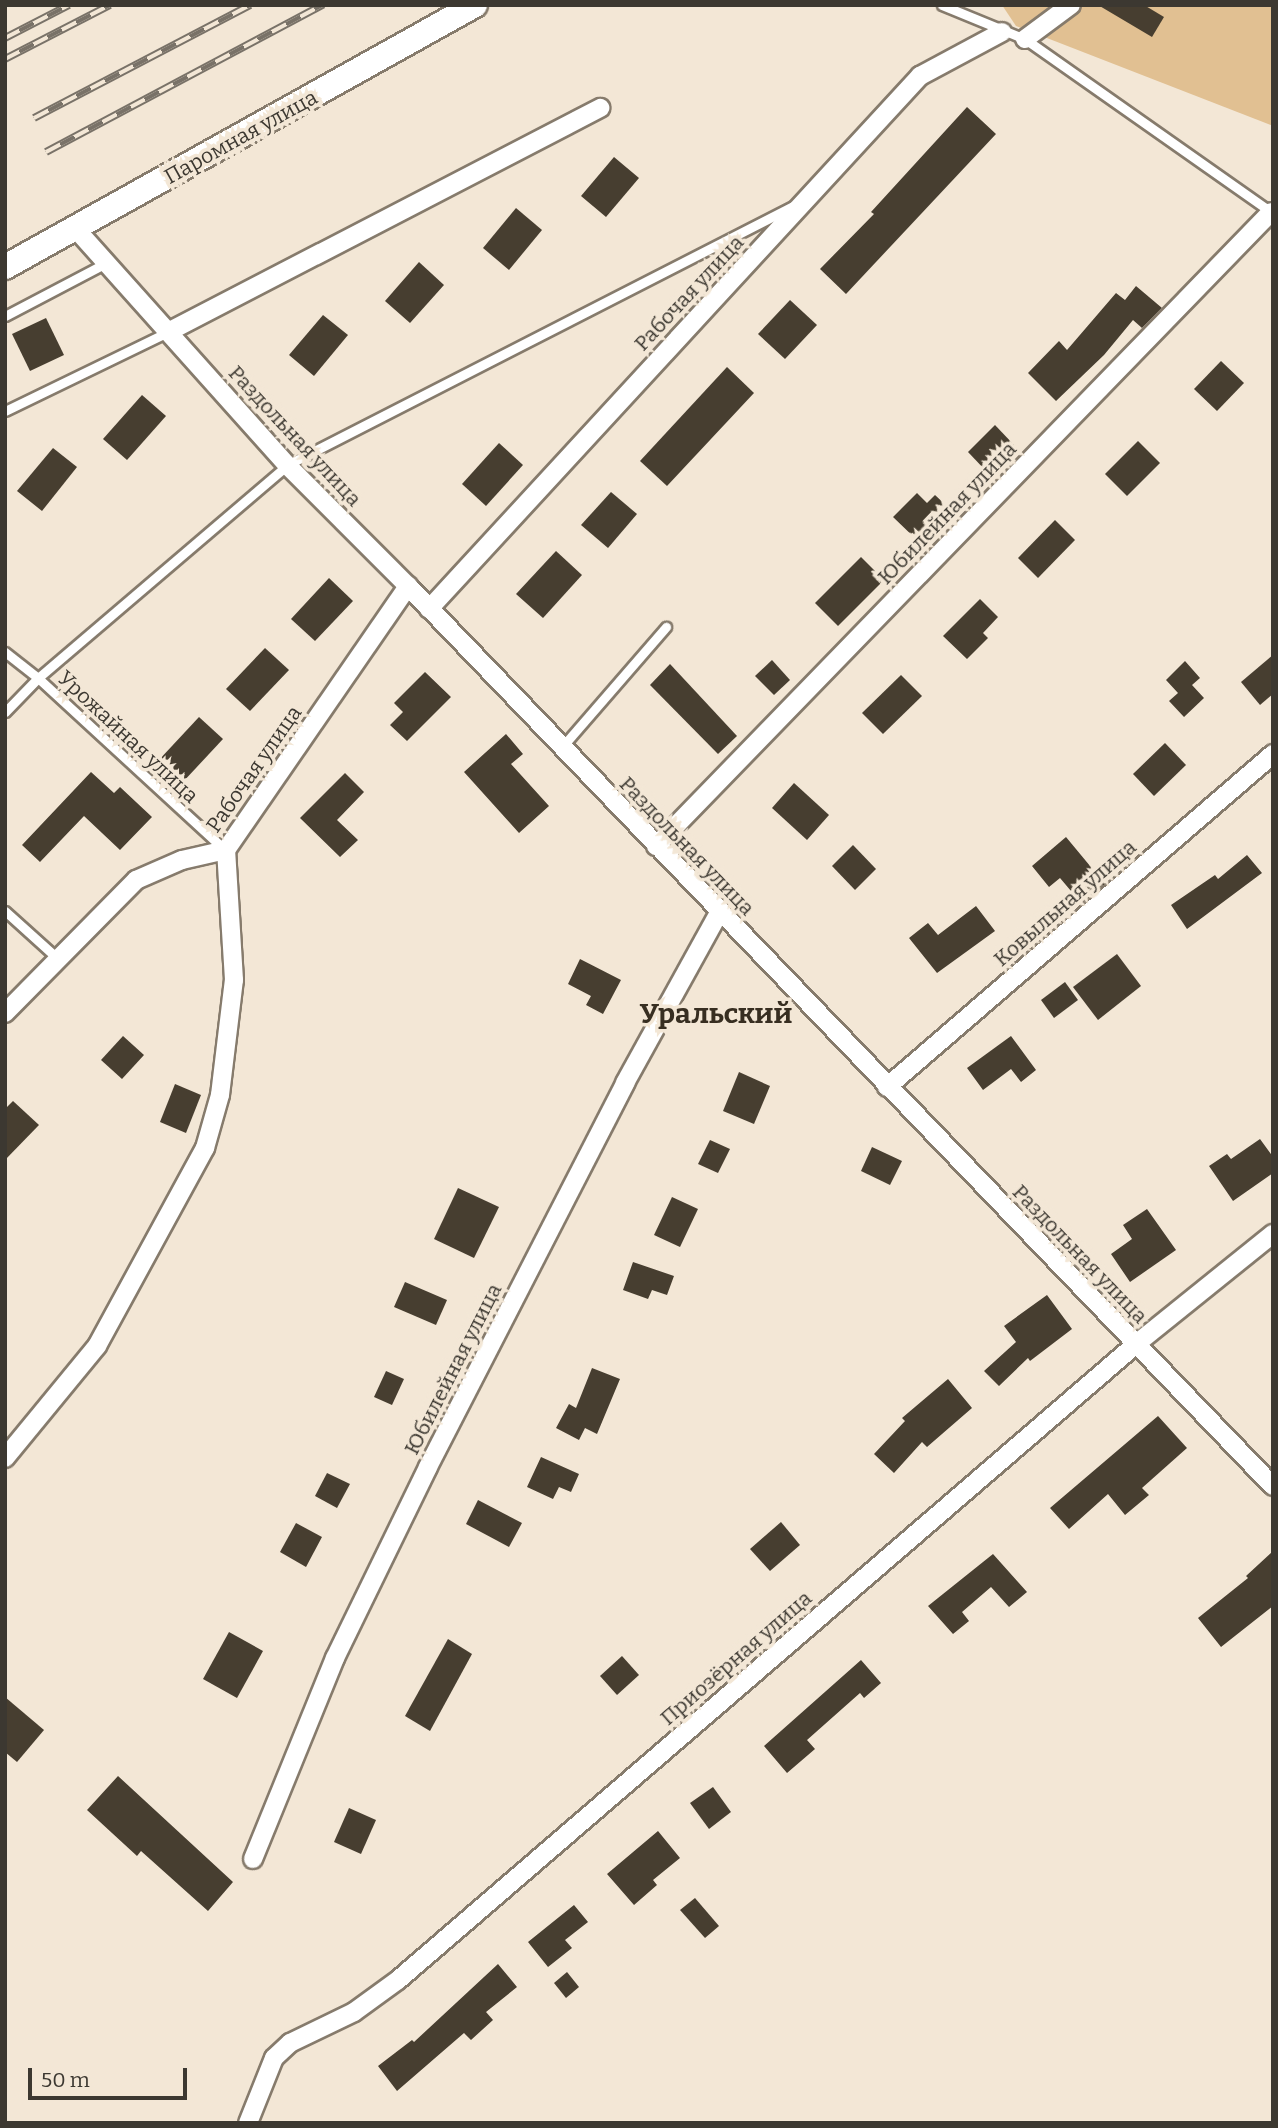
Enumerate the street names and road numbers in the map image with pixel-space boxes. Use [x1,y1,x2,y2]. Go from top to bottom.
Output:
street label: Паромная улица [160,85,322,189]
street label: Рабочая улица [629,230,749,356]
street label: Раздольная улица [223,360,367,512]
street label: Юбилейная улица [872,436,1022,590]
street label: Урожайная улица [53,665,203,809]
street label: Рабочая улица [201,701,307,837]
street label: Раздольная улица [614,771,760,921]
street label: Ковыльная улица [989,834,1141,972]
street label: Раздольная улица [1007,1179,1153,1329]
street label: Юбилейная улица [399,1279,507,1459]
street label: Приозёрная улица [655,1585,817,1731]

